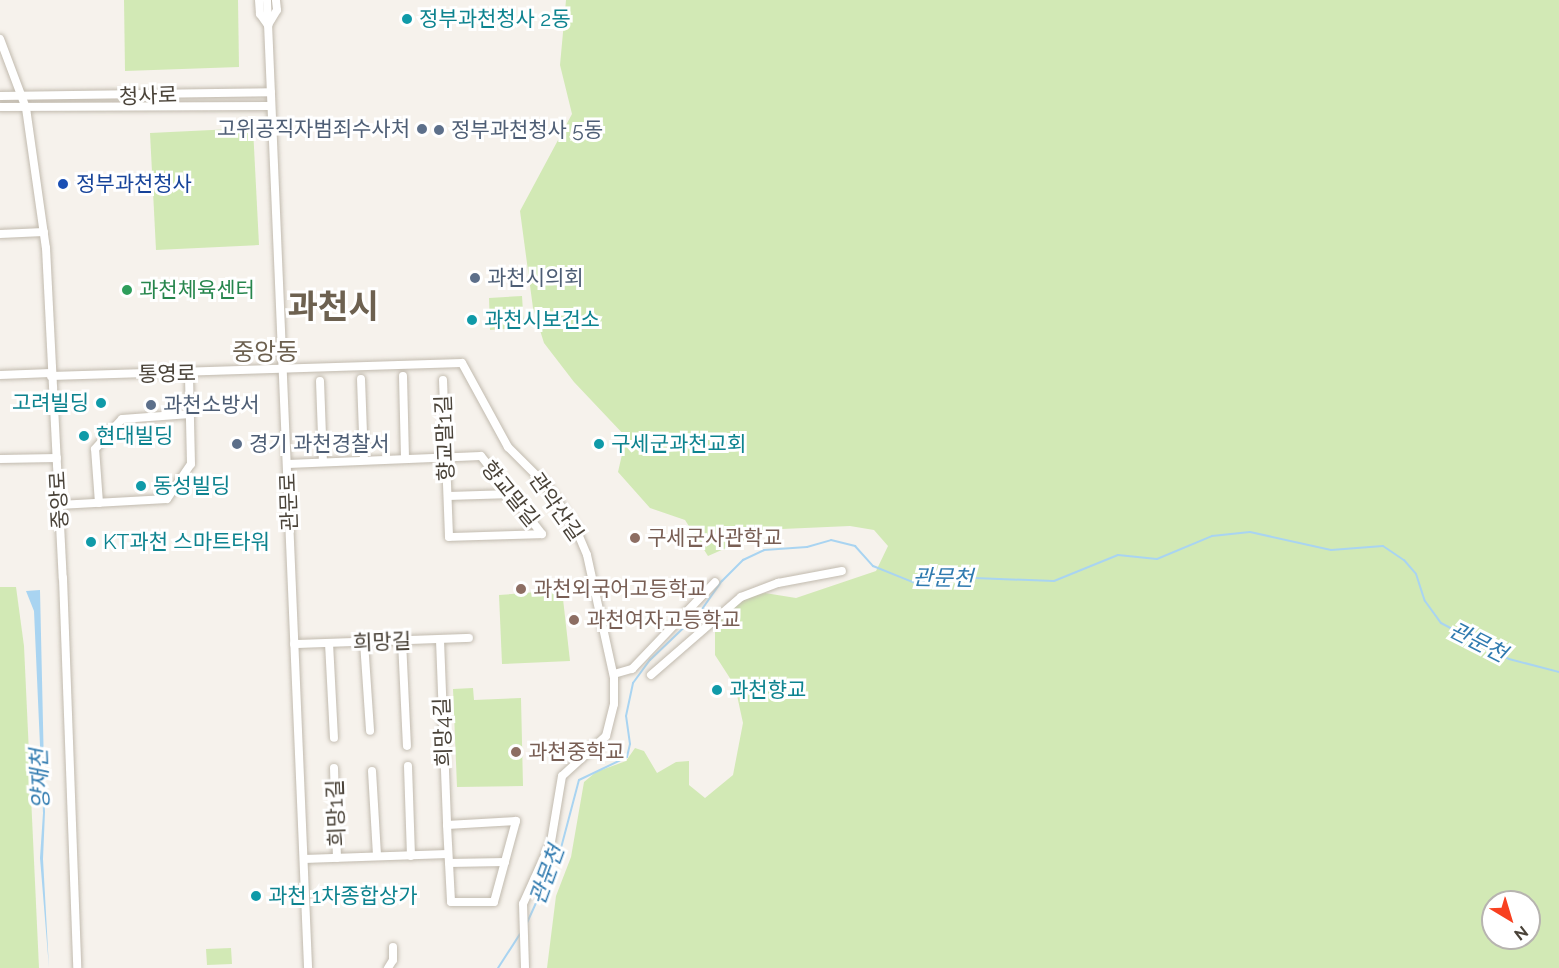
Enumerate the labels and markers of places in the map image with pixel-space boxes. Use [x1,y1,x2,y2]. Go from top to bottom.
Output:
place label: 정부과천청사 2동 [419,6,571,32]
marker: 정부과천청사 2동 [400,12,414,26]
place label: 고위공직자범죄수사처 [217,116,410,142]
place label: 정부과천청사 5동 [451,117,603,143]
marker: 고위공직자범죄수사처 [415,122,429,136]
marker: 정부과천청사 5동 [432,123,446,137]
place label: 정부과천청사 [76,171,192,197]
marker: 정부과천청사 [54,175,72,193]
place label: 과천시의회 [487,265,584,291]
marker: 과천시의회 [468,271,482,285]
place label: 과천체육센터 [139,277,255,303]
marker: 과천체육센터 [120,283,134,297]
place label: 과천시보건소 [484,307,600,333]
marker: 과천시보건소 [465,313,479,327]
place label: 고려빌딩 [12,390,89,416]
place label: 과천소방서 [163,392,260,418]
marker: 고려빌딩 [94,396,108,410]
marker: 과천소방서 [144,398,158,412]
place label: 현대빌딩 [96,423,173,449]
marker: 현대빌딩 [77,429,91,443]
place label: 경기 과천경찰서 [249,431,390,457]
place label: 구세군과천교회 [611,431,746,457]
marker: 경기 과천경찰서 [230,437,244,451]
marker: 구세군과천교회 [592,437,606,451]
place label: 동성빌딩 [153,473,230,499]
marker: 동성빌딩 [134,479,148,493]
place label: 구세군사관학교 [647,525,782,551]
place label: KT과천 스마트타워 [103,529,270,555]
marker: 구세군사관학교 [628,531,642,545]
marker: KT과천 스마트타워 [84,535,98,549]
place label: 과천외국어고등학교 [533,576,707,602]
marker: 과천외국어고등학교 [514,582,528,596]
place label: 과천여자고등학교 [586,607,741,633]
marker: 과천여자고등학교 [567,613,581,627]
place label: 과천향교 [729,677,806,703]
marker: 과천향교 [710,683,724,697]
place label: 과천중학교 [528,739,625,765]
marker: 과천중학교 [509,745,523,759]
place label: 과천 1차종합상가 [268,883,418,909]
marker: 과천 1차종합상가 [249,889,263,903]

